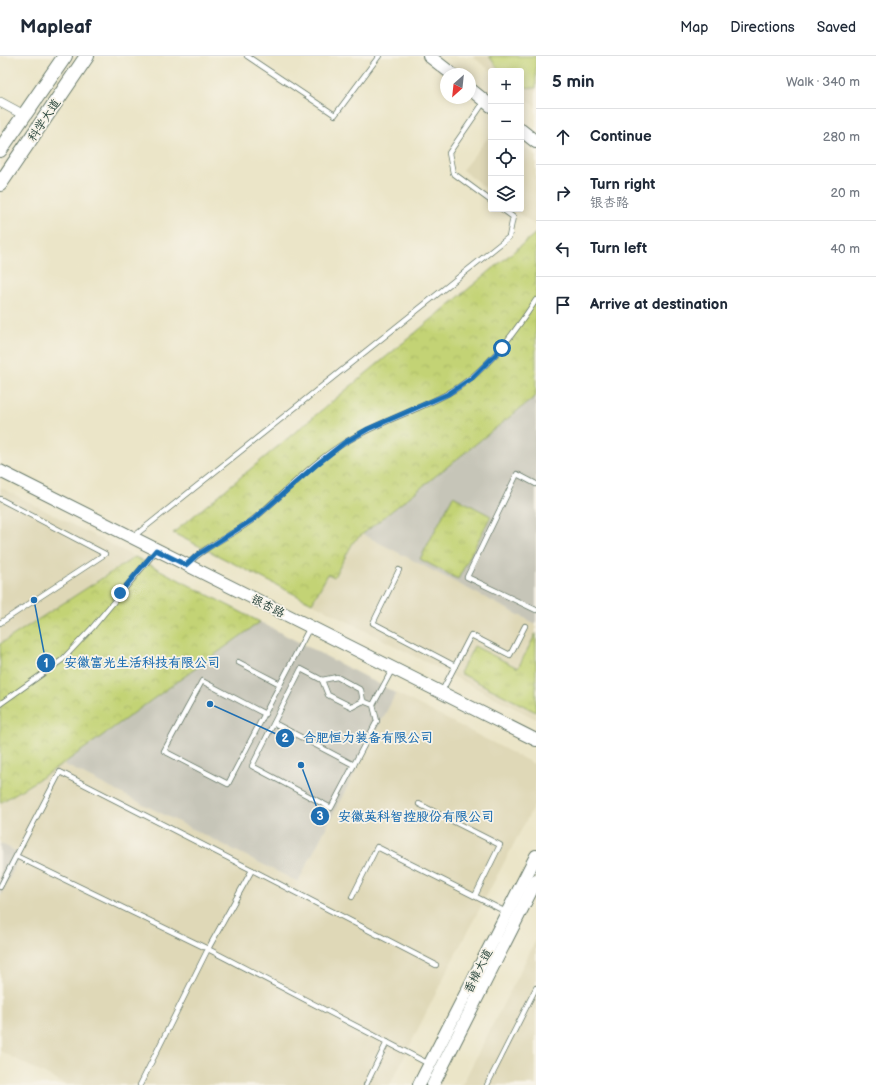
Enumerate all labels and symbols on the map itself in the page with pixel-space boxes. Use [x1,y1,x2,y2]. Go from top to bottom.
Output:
north arrow [440,68,476,104]
street label: 科学大道 [25,96,64,144]
route start [493,339,511,357]
route end [111,584,129,602]
street label: 银杏路 [248,592,287,621]
callout: 安徽富光生活科技有限公司 [36,650,228,675]
text: 安徽富光生活科技有限公司 [64,655,220,671]
text: 1 [43,656,49,671]
callout: 合肥恒力装备有限公司 [275,725,441,750]
text: 合肥恒力装备有限公司 [303,730,433,746]
text: 2 [281,731,289,746]
callout: 安徽英科智控股份有限公司 [310,804,502,829]
text: 3 [316,809,324,824]
text: 安徽英科智控股份有限公司 [338,809,494,825]
street label: 香樟大道 [461,946,496,996]

